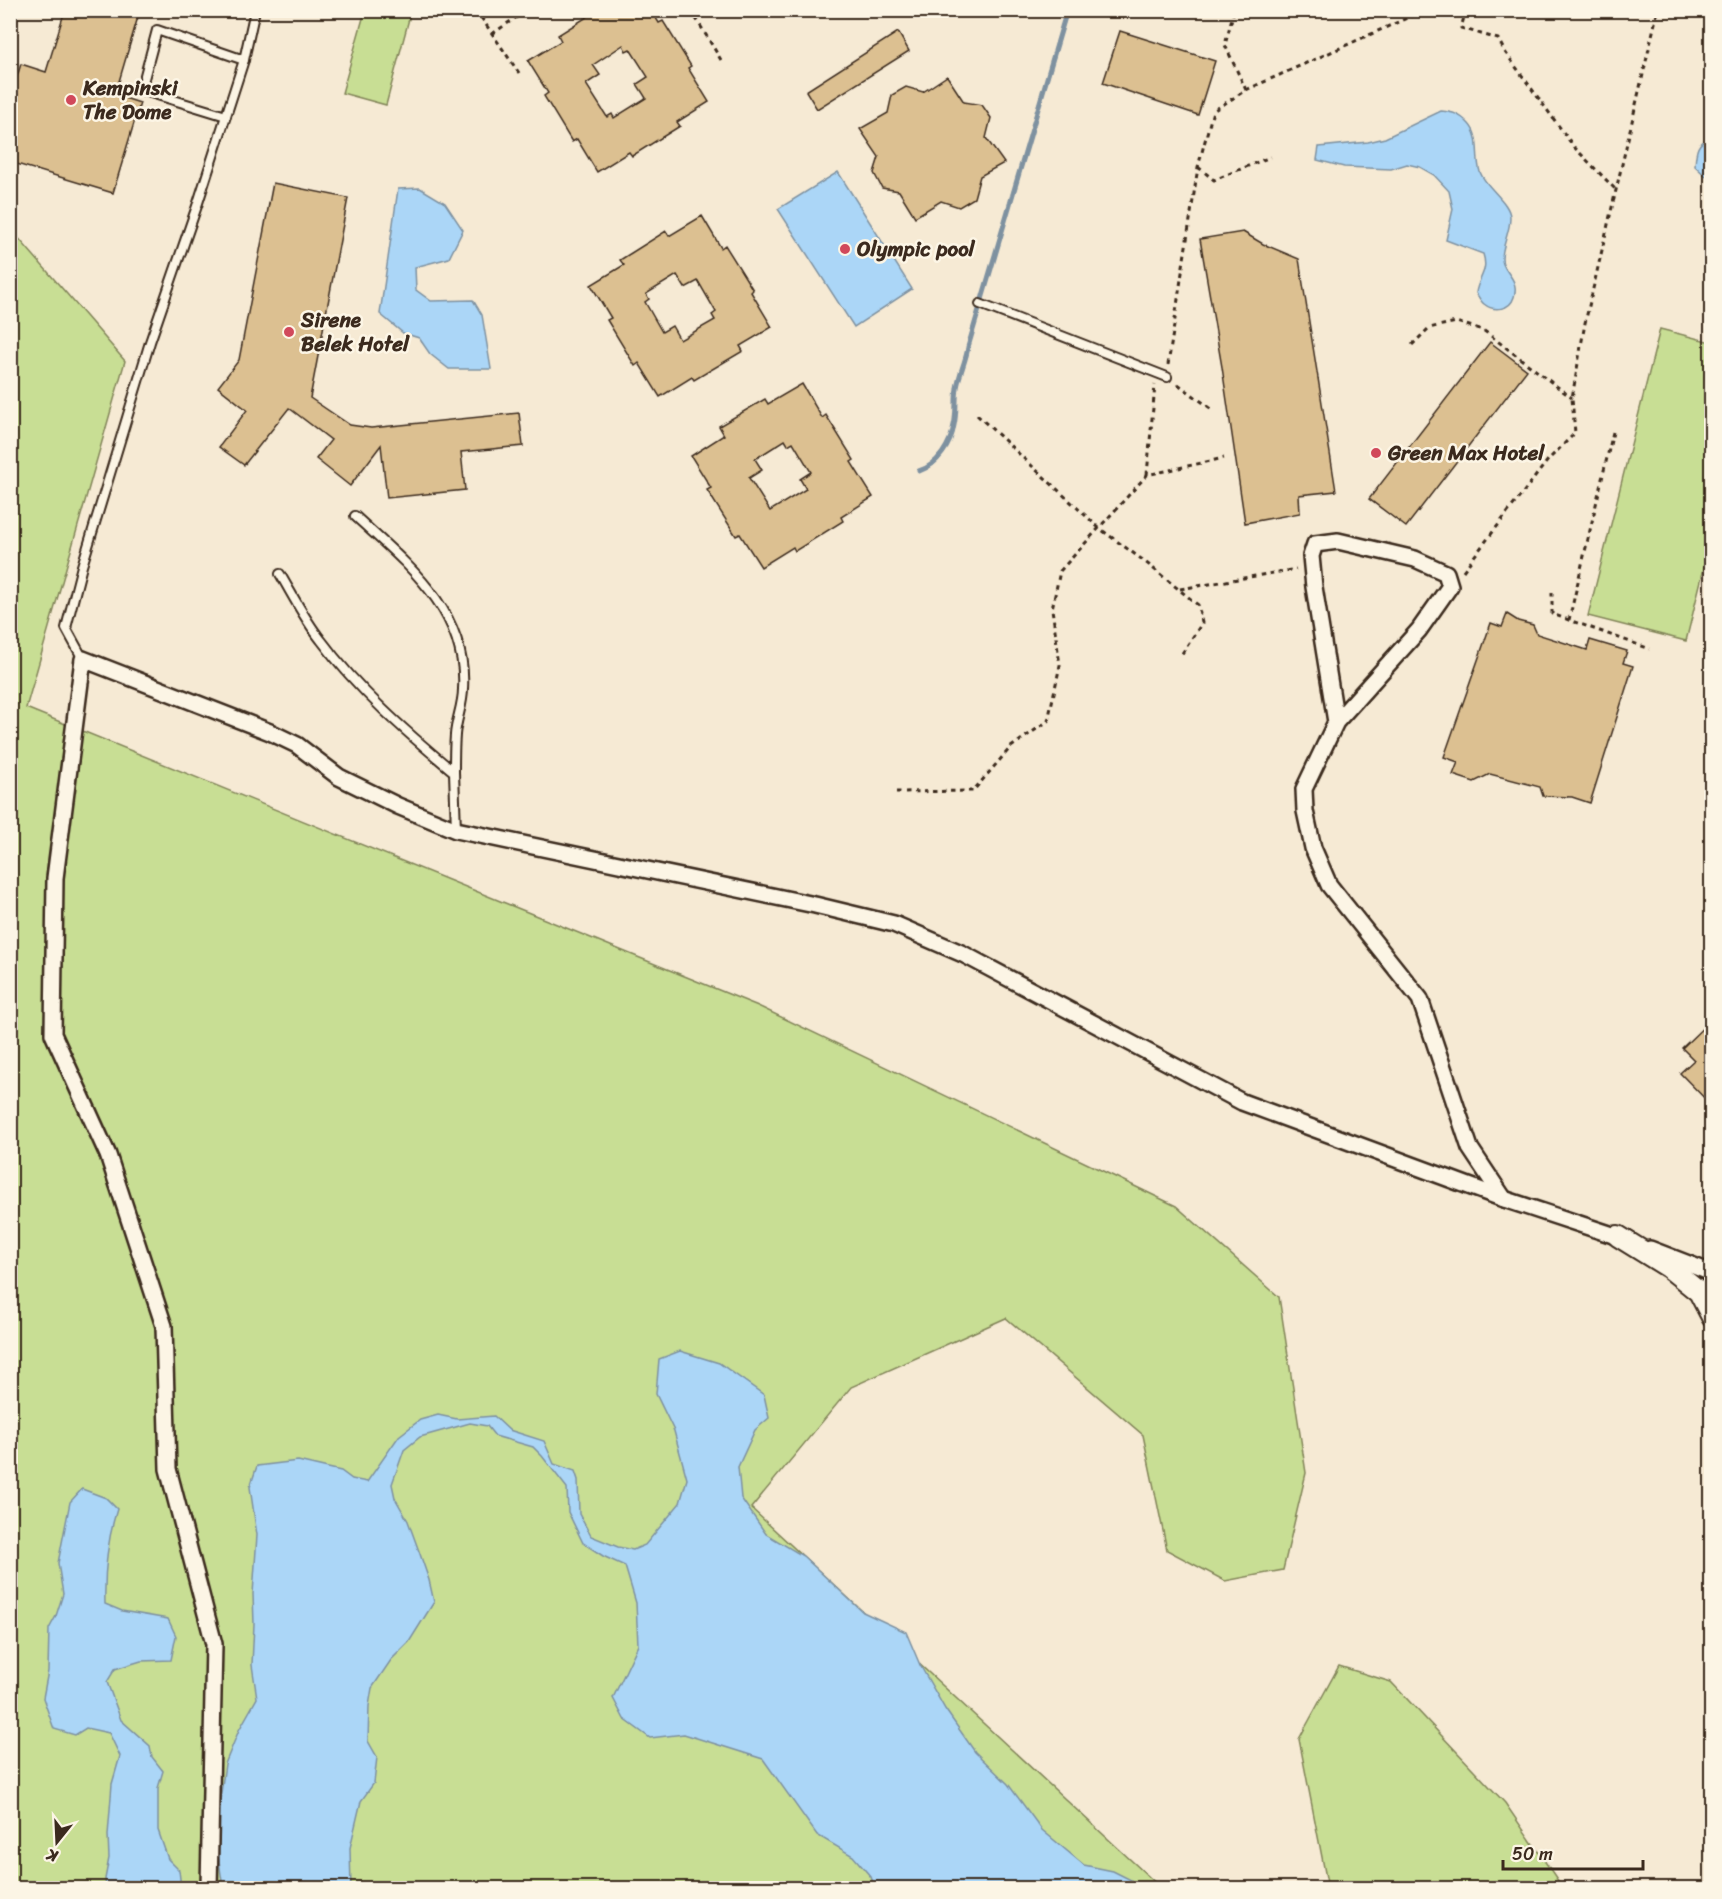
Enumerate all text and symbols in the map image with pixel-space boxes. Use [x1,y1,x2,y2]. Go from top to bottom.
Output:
place label: Kempinski The Dome [82,69,179,131]
marker: Kempinski The Dome [64,93,78,107]
place label: Olympic pool [857,230,976,268]
marker: Olympic pool [838,242,852,256]
place label: Sirene Belek Hotel [300,301,410,363]
marker: Sirene Belek Hotel [282,325,296,339]
place label: Green Max Hotel [1387,434,1545,472]
marker: Green Max Hotel [1369,446,1383,460]
north arrow [27,1812,87,1872]
scale bar [1503,1833,1642,1871]
text: 50 m [1512,1838,1553,1870]
text: K [42,1840,63,1871]

